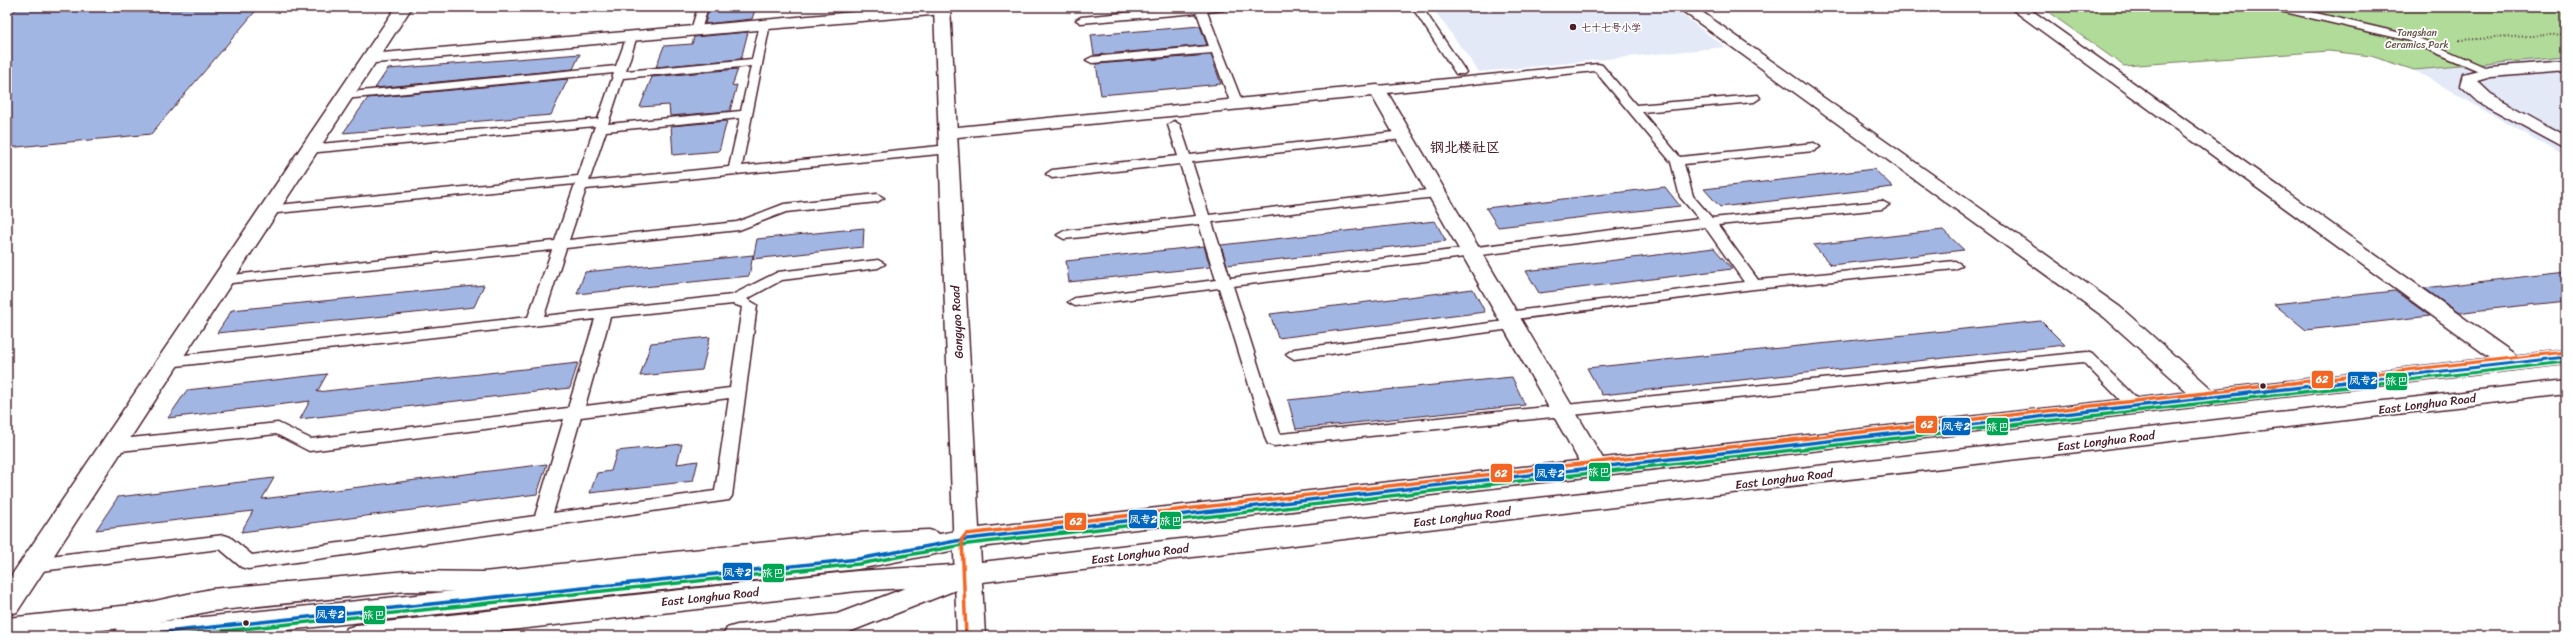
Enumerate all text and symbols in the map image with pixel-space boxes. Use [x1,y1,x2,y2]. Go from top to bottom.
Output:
place label: 七十七号小学 [1581,19,1641,37]
marker: 七十七号小学 [1568,22,1578,32]
park label: Tangshan Ceramics Park [2385,24,2449,54]
district label: 钢北楼社区 [1430,135,1500,160]
street label: Gangyao Road [944,283,970,359]
line badge: 62 [2311,370,2334,389]
text: 62 [2315,370,2329,389]
line badge: 凤专2 [2347,371,2378,390]
text: 凤专2 [2349,371,2378,390]
line badge: 旅巴 [2385,372,2408,391]
text: 旅巴 [2386,372,2408,391]
unlabelled marker [2258,381,2268,391]
street label: East Longhua Road [2377,387,2479,421]
line badge: 62 [1915,415,1938,434]
text: 62 [1920,415,1934,434]
line badge: 凤专2 [1941,417,1971,436]
text: 凤专2 [1942,417,1971,436]
line badge: 旅巴 [1986,417,2009,436]
text: 旅巴 [1987,418,2009,437]
street label: East Longhua Road [2056,424,2158,458]
line badge: 旅巴 [1588,462,1611,482]
street label: East Longhua Road [1734,462,1836,496]
line badge: 62 [1490,463,1513,483]
line badge: 凤专2 [1534,463,1565,482]
text: 旅巴 [1588,463,1610,482]
text: 62 [1494,464,1508,483]
text: 凤专2 [1536,464,1565,483]
street label: East Longhua Road [1412,500,1514,534]
line badge: 凤专2 [1128,509,1158,529]
text: 凤专2 [1129,510,1158,529]
line badge: 旅巴 [1159,511,1182,530]
line badge: 62 [1064,512,1087,531]
text: 62 [1069,512,1083,531]
text: 旅巴 [1160,512,1182,531]
street label: East Longhua Road [1090,537,1192,571]
line badge: 凤专2 [722,562,753,581]
text: 凤专2 [723,563,752,582]
line badge: 旅巴 [762,563,785,583]
text: 旅巴 [762,564,784,583]
street label: East Longhua Road [660,581,762,613]
line badge: 凤专2 [315,605,346,624]
text: 凤专2 [316,605,345,624]
line badge: 旅巴 [363,605,386,625]
text: 旅巴 [363,606,385,625]
unlabelled marker [241,618,251,628]

